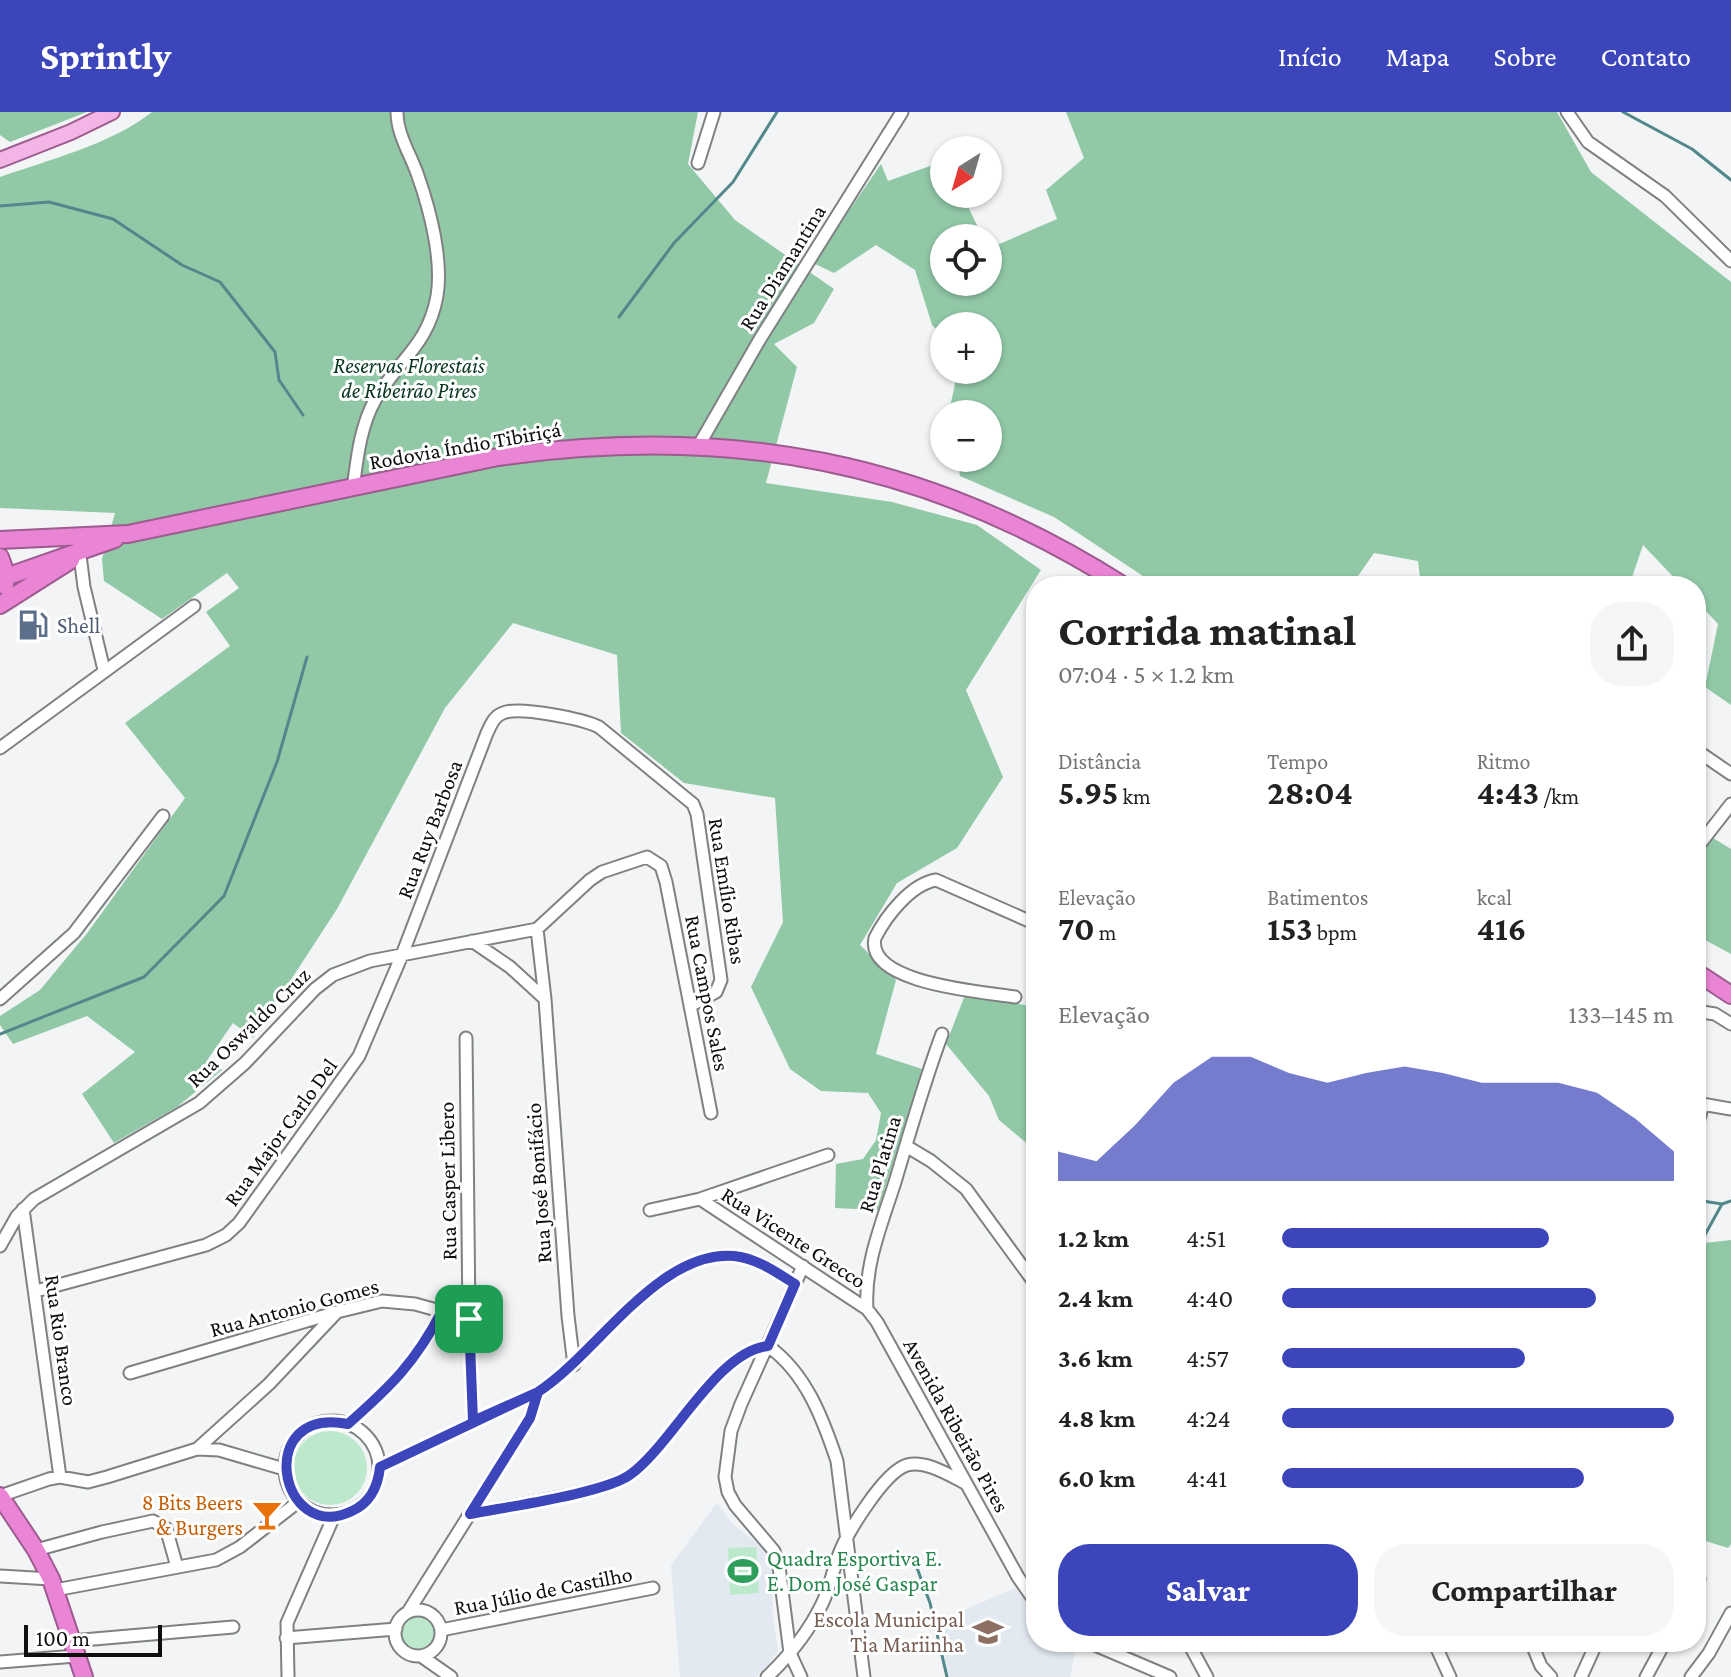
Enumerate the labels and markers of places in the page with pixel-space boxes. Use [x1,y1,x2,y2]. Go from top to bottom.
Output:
fuel station icon: Shell [16,608,50,642]
place label: Shell [57,613,101,638]
pin [435,1285,503,1353]
place label: 8 Bits Beers & Burgers [142,1490,243,1540]
bar icon: 8 Bits Beers & Burgers [250,1498,284,1532]
place label: Quadra Esportiva E. E. Dom José Gaspar [767,1546,942,1596]
sports icon: Quadra Esportiva E. E. Dom José Gaspar [726,1554,760,1588]
place label: Escola Municipal Tia Mariinha [814,1607,964,1657]
school or university icon: Escola Municipal Tia Mariinha [971,1615,1005,1649]

